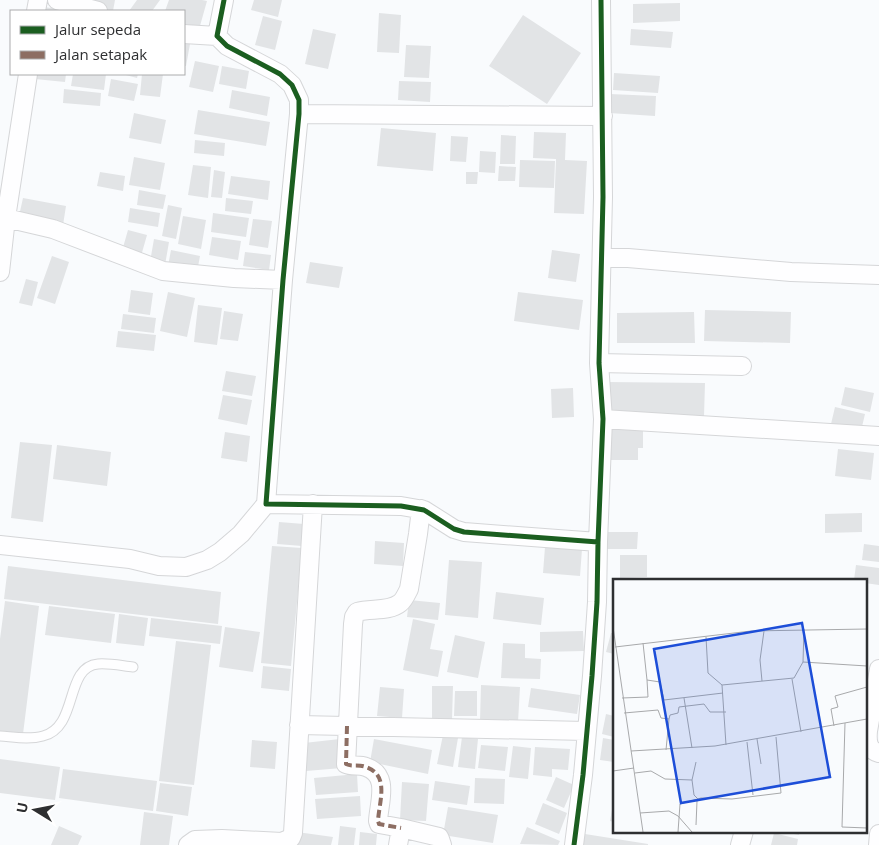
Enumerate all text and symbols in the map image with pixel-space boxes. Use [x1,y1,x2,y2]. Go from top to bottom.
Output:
legend [10,10,185,75]
text: Jalur sepeda [53,19,141,39]
text: Jalan setapak [53,44,147,64]
inset map [613,579,866,832]
north arrow [10,785,60,835]
text: U [11,801,32,815]

